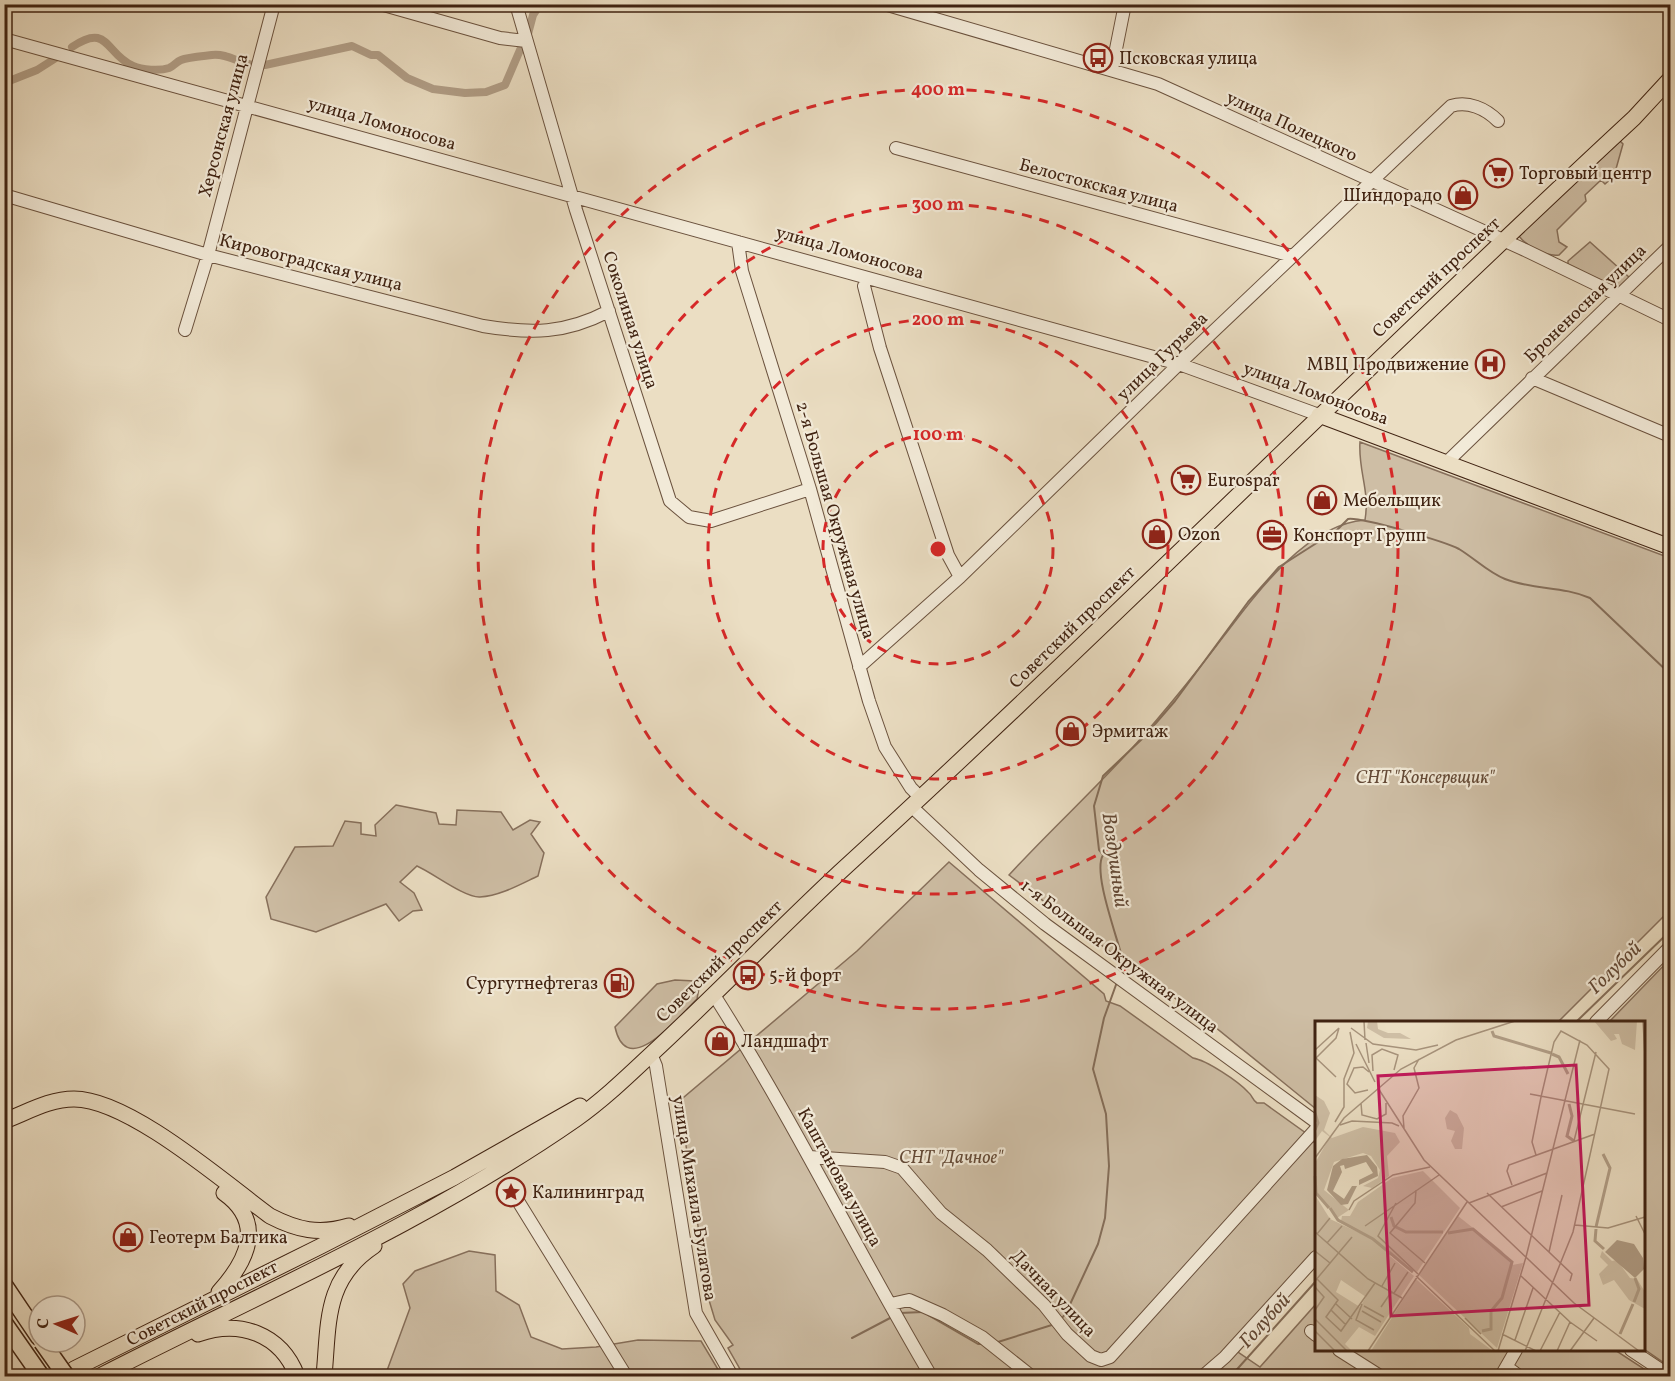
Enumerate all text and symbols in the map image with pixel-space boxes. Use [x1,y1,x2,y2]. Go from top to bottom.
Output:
bus stop icon: Псковская улица [1082,42,1114,74]
place label: Псковская улица [1119,47,1258,72]
street label: Херсонская улица [193,51,256,200]
text: 400 m [911,78,965,103]
street label: улица Полецкого [1222,86,1361,169]
street label: улица Ломоносова [304,91,459,158]
street label: Белостокская улица [1016,153,1181,220]
supermarket icon: Торговый центр [1482,157,1514,189]
place label: Торговый центр [1519,162,1652,187]
shop icon: Шиндорадо [1447,179,1479,211]
place label: Шиндорадо [1343,184,1442,209]
text: 300 m [912,193,964,218]
street label: Советский проспект [1367,212,1507,344]
street label: улица Ломоносова [772,220,927,287]
street label: Кировоградская улица [216,229,405,298]
street label: Броненосная улица [1519,239,1653,369]
street label: Соколиная улица [596,248,664,393]
street label: улица Гурьева [1112,307,1214,407]
text: 200 m [912,308,964,333]
hospital icon: МВЦ Продвижение [1474,348,1506,380]
place label: МВЦ Продвижение [1307,353,1469,378]
street label: улица Ломоносова [1239,356,1392,432]
street label: 2-я Большая Окружная улица [789,399,880,642]
text: 100 m [913,423,963,448]
supermarket icon: Eurospar [1170,464,1202,496]
place label: Eurospar [1207,469,1280,494]
shop icon: Мебельщик [1306,484,1338,516]
place label: Мебельщик [1343,489,1441,514]
shop icon: Ozon [1141,518,1173,550]
office icon: Конспорт Групп [1256,519,1288,551]
place label: Ozon [1178,523,1221,548]
place label: Конспорт Групп [1293,524,1426,549]
centre of rings [928,539,948,559]
street label: Советский проспект [1004,561,1142,695]
shop icon: Эрмитаж [1055,715,1087,747]
place label: Эрмитаж [1092,720,1168,745]
park label: СНТ "Консервщик" [1355,766,1496,791]
water label: Воздушный [1093,811,1135,910]
street label: 1-я Большая Окружная улица [1015,874,1223,1040]
street label: Советский проспект [651,895,789,1029]
water label: Голубой [1582,936,1649,1001]
bus stop icon: 5-й форт [732,959,764,991]
place label: 5-й форт [769,964,841,989]
fuel station icon: Сургутнефтегаз [603,967,635,999]
place label: Сургутнефтегаз [466,972,598,997]
inset map [1315,1021,1645,1351]
shop icon: Ландшафт [704,1025,736,1057]
place label: Ландшафт [741,1030,829,1055]
street label: улица Михаила Булатова [665,1094,722,1303]
street label: Каштановая улица [790,1104,887,1252]
park label: СНТ "Дачное" [899,1146,1004,1171]
place icon: Калининград [495,1176,527,1208]
place label: Калининград [532,1181,644,1206]
shop icon: Геотерм Балтика [112,1221,144,1253]
place label: Геотерм Балтика [149,1226,288,1251]
street label: Дачная улица [1005,1245,1101,1344]
street label: Советский проспект [123,1255,283,1353]
water label: Голубой [1233,1288,1298,1355]
north arrow [27,1294,87,1354]
text: С [33,1318,55,1329]

